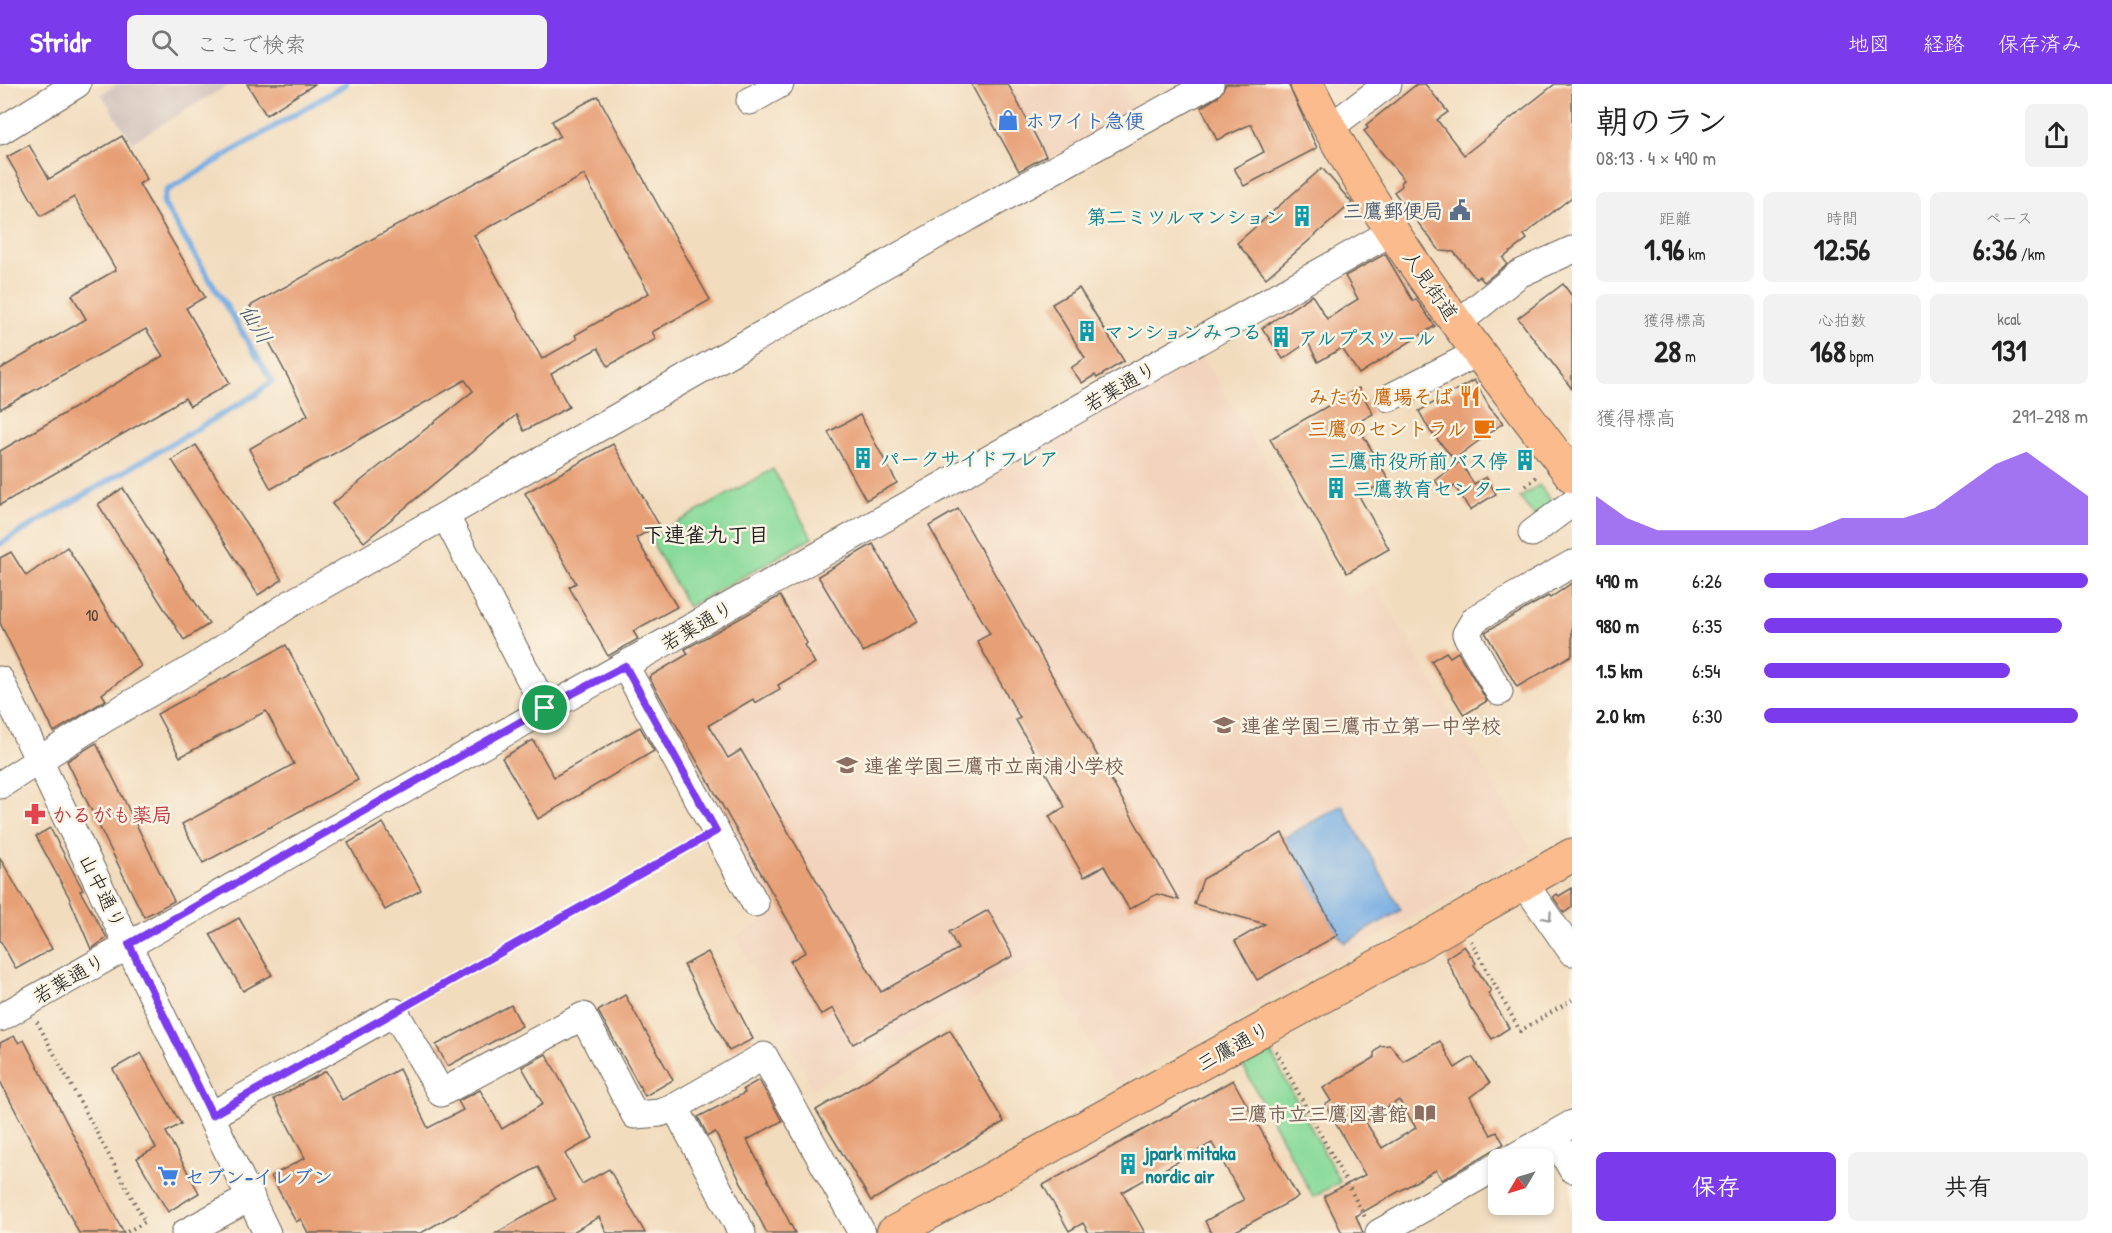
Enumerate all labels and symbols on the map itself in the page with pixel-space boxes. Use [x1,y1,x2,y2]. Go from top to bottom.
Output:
place label: ホワイト急便 [1025,107,1145,134]
shop icon: ホワイト急便 [996,108,1020,132]
place label: 三鷹郵便局 [1343,197,1443,224]
public building icon: 三鷹郵便局 [1448,198,1472,222]
place label: 第二ミツルマンション [1087,203,1285,230]
building icon: 第二ミツルマンション [1290,204,1314,228]
street label: 人見街道 [1397,244,1465,326]
water label: 仙川 [233,299,279,349]
place label: マンションみつる [1104,318,1262,345]
building icon: マンションみつる [1075,319,1099,343]
place label: アルプスツール [1298,324,1436,351]
building icon: アルプスツール [1269,325,1293,349]
street label: 若葉通り [1079,354,1161,418]
place label: みたか 鷹場そば [1308,383,1453,410]
restaurant icon: みたか 鷹場そば [1458,384,1482,408]
place label: 三鷹のセントラル [1308,415,1467,442]
cafe icon: 三鷹のセントラル [1472,416,1496,440]
place label: パークサイドフレア [880,445,1059,472]
building icon: パークサイドフレア [851,446,875,470]
place label: 三鷹市役所前バス停 [1328,447,1508,474]
building icon: 三鷹市役所前バス停 [1513,448,1537,472]
place label: 三鷹教育センター [1353,475,1513,502]
building icon: 三鷹教育センター [1324,476,1348,500]
district label: 下連雀九丁目 [643,520,769,549]
street label: 若葉通り [656,593,738,657]
house number: 10 [86,604,98,626]
pin [519,682,570,733]
place label: 連雀学園三鷹市立第一中学校 [1241,712,1501,739]
school or university icon: 連雀学園三鷹市立第一中学校 [1212,713,1236,737]
place label: 連雀学園三鷹市立南浦小学校 [864,752,1124,779]
school or university icon: 連雀学園三鷹市立南浦小学校 [835,753,859,777]
place label: かるがも薬局 [52,801,172,828]
pharmacy icon: かるがも薬局 [23,802,47,826]
street label: 山中通り [73,849,133,933]
one-way arrow [1541,910,1552,921]
street label: 若葉通り [28,946,110,1010]
street label: 三鷹通り [1191,1015,1275,1077]
place label: 三鷹市立三鷹図書館 [1228,1100,1408,1127]
library icon: 三鷹市立三鷹図書館 [1413,1101,1437,1125]
place label: jpark mitaka nordic air [1142,1139,1236,1189]
north arrow [1488,1149,1554,1215]
building icon: jpark mitaka nordic air [1116,1152,1140,1176]
place label: セブン-イレブン [185,1163,333,1190]
supermarket icon: セブン-イレブン [156,1164,180,1188]

